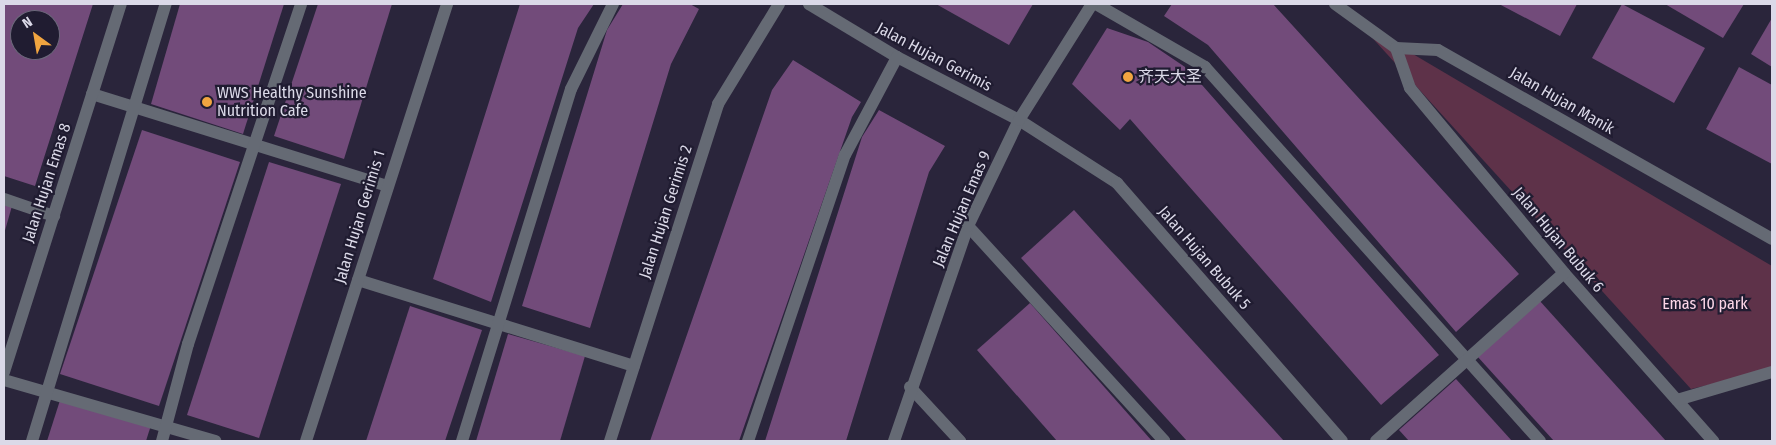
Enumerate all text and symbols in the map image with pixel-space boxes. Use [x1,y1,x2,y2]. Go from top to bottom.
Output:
north arrow [10,10,60,60]
text: N [19,13,35,32]
street label: Jalan Hujan Gerimis [873,18,995,96]
street label: Jalan Hujan Manik [1506,63,1618,139]
place label: 齐天大圣 [1138,67,1202,87]
marker: 齐天大圣 [1122,71,1134,83]
place label: WWS Healthy Sunshine Nutrition Cafe [217,83,367,121]
marker: WWS Healthy Sunshine Nutrition Cafe [201,96,213,108]
street label: Jalan Hujan Emas 8 [19,121,75,245]
street label: Jalan Hujan Gerimis 2 [635,143,697,281]
street label: Jalan Hujan Gerimis 1 [331,148,389,286]
street label: Jalan Hujan Emas 9 [929,148,995,270]
street label: Jalan Hujan Bubuk 6 [1508,183,1608,297]
street label: Jalan Hujan Bubuk 5 [1154,202,1254,314]
park label: Emas 10 park [1662,294,1748,314]

